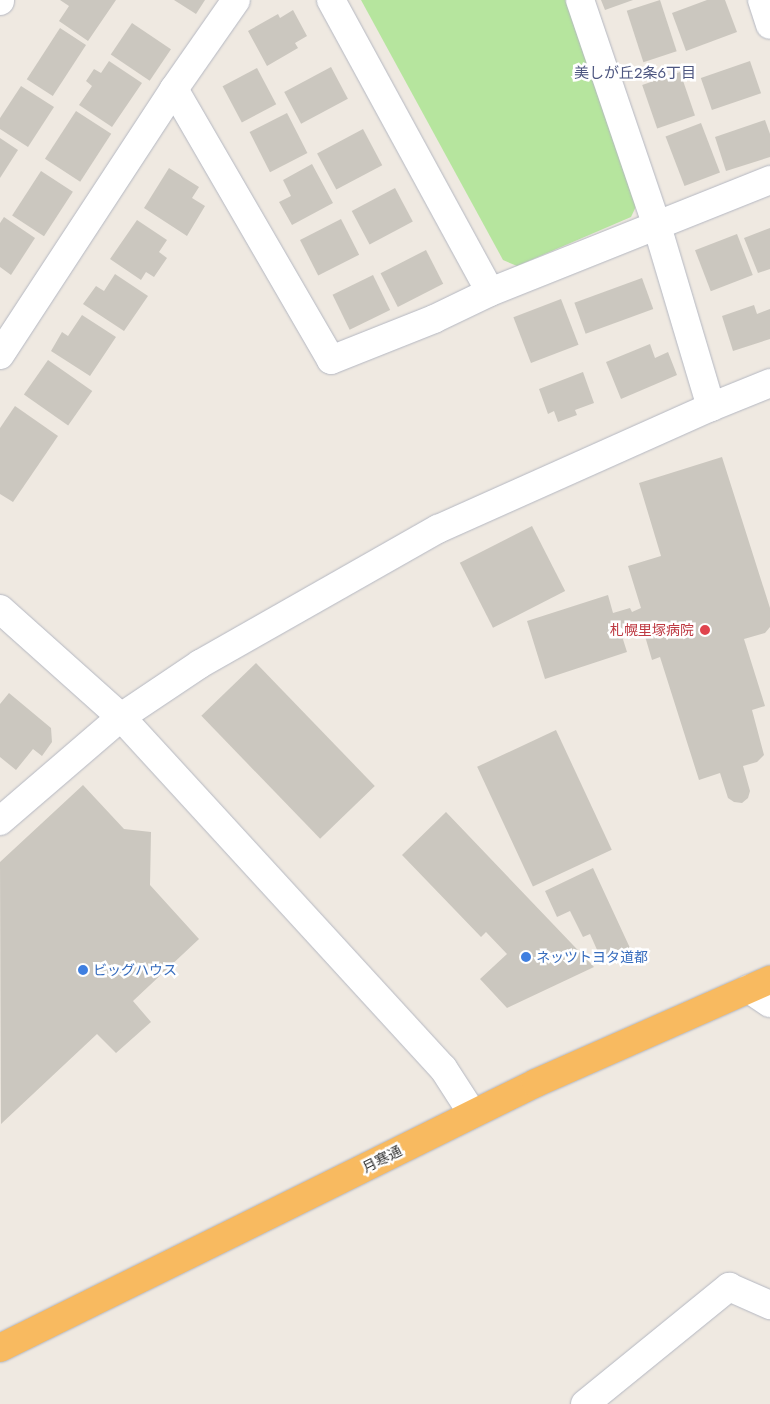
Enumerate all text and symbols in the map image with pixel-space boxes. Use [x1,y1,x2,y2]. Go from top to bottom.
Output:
district label: 美しが丘2条6丁目 [574,65,696,83]
place label: 札幌里塚病院 [610,622,694,638]
marker: 札幌里塚病院 [698,623,712,637]
place label: ネッツトヨタ道都 [536,949,648,965]
marker: ネッツトヨタ道都 [520,951,532,963]
place label: ビッグハウス [93,962,177,978]
marker: ビッグハウス [77,964,89,976]
street label: 月寒通 [359,1142,405,1176]

